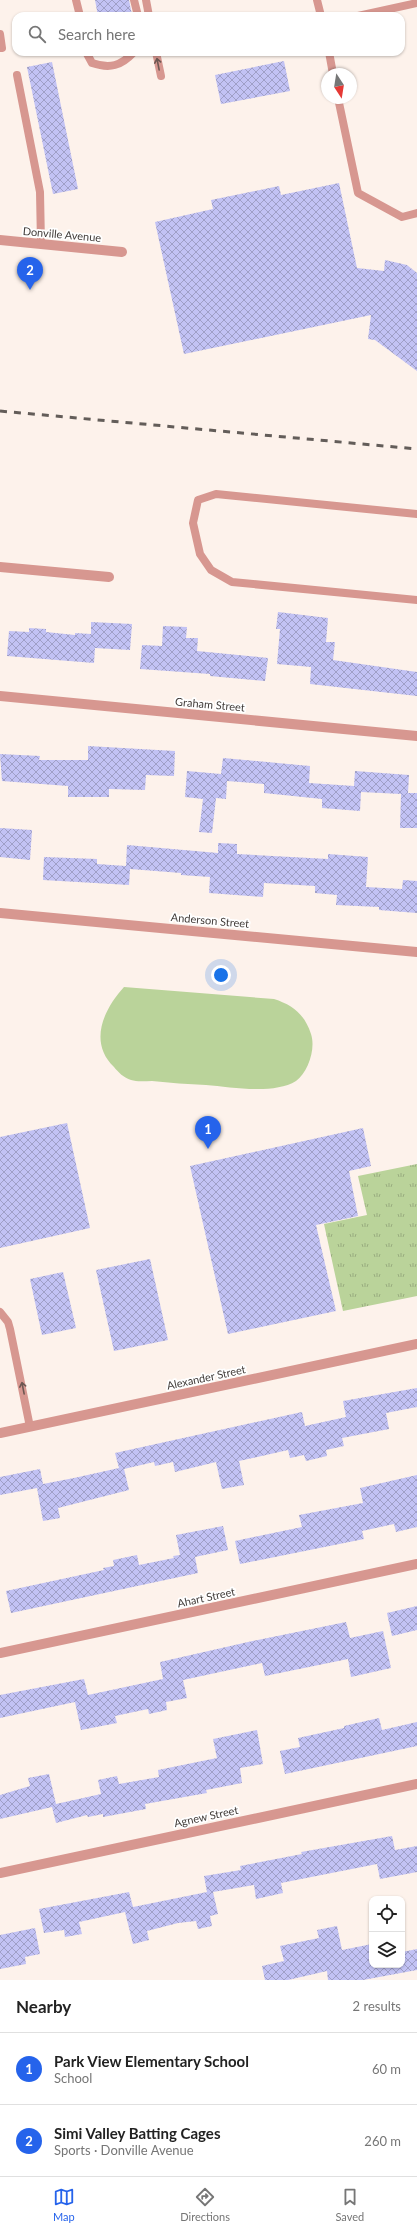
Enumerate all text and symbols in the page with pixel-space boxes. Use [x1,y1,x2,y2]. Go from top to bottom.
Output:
search box [12,12,405,56]
icon: search [26,23,48,45]
text: Search here [58,25,135,43]
one-way arrow [154,58,162,71]
north arrow [321,68,357,104]
street label: Donville Avenue [22,224,102,244]
pin: 2 [17,257,43,290]
street label: Graham Street [175,694,245,714]
street label: Anderson Street [170,910,250,930]
your location [211,965,231,985]
pin: 1 [195,1116,221,1149]
street label: Alexander Street [165,1362,247,1392]
one-way arrow [19,1382,27,1395]
street label: Ahart Street [176,1585,236,1609]
street label: Agnew Street [173,1803,239,1829]
map controls [369,1896,405,1968]
button: locate [369,1896,405,1932]
button: layers [369,1932,405,1968]
text: Nearby [16,1996,71,2017]
text: 2 results [353,1998,401,2014]
text: Park View Elementary School [54,2052,249,2070]
text: 1 [25,2061,33,2077]
text: 60 m [372,2061,401,2077]
text: School [54,2070,92,2086]
text: Simi Valley Batting Cages [54,2124,220,2142]
text: 2 [25,2133,33,2149]
text: 260 m [364,2133,401,2149]
text: Sports · Donville Avenue [54,2142,194,2158]
tab: Map [53,2186,75,2223]
tab: Directions [180,2186,230,2223]
tab: Saved [335,2186,364,2223]

